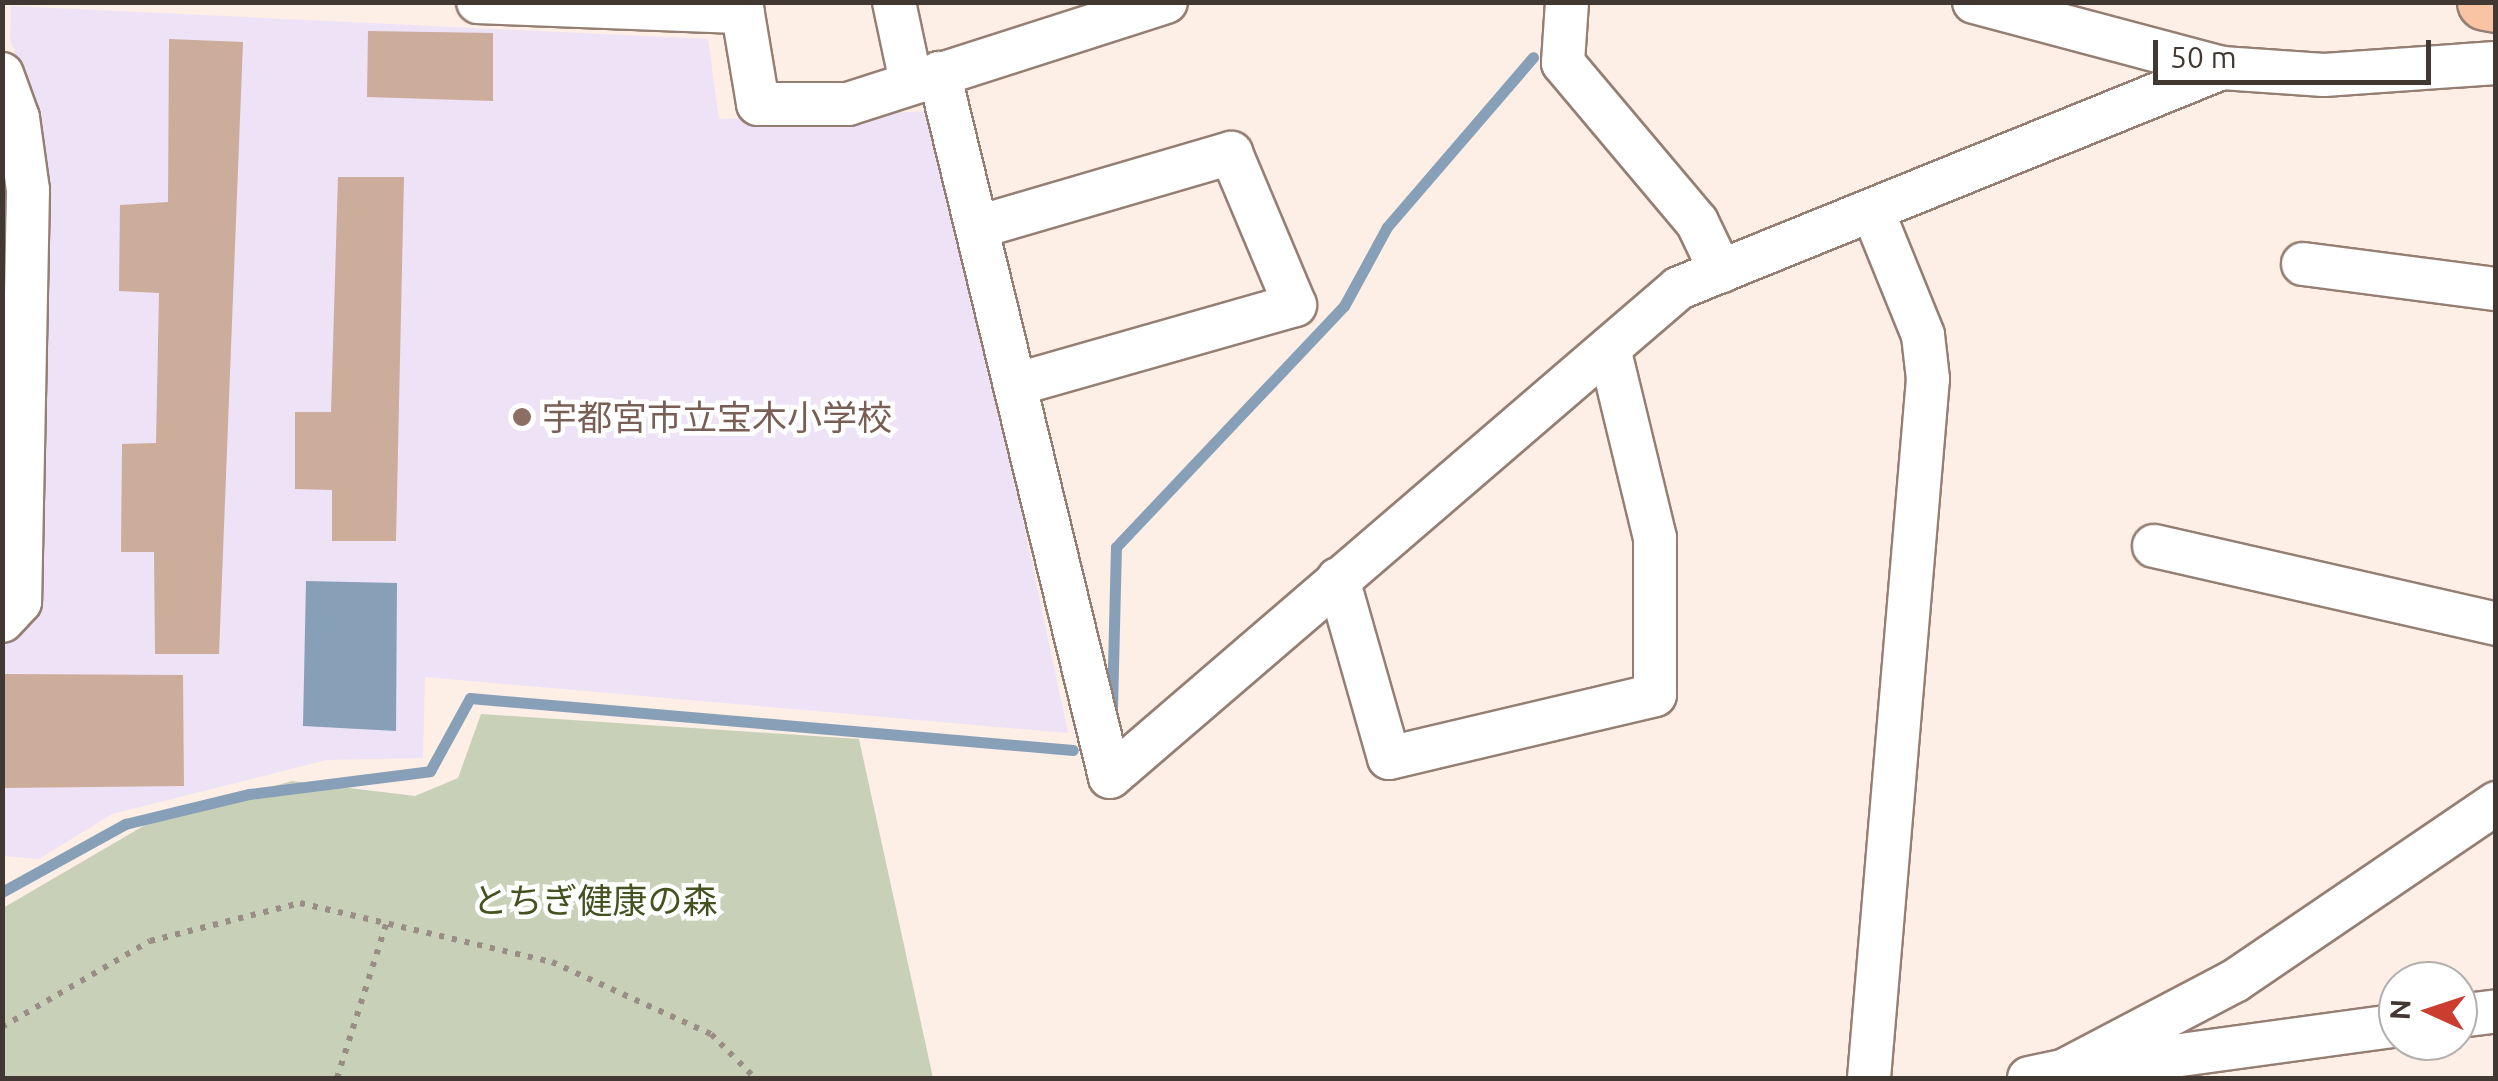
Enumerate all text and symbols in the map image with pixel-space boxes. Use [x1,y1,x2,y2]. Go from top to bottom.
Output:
scale bar [2158,20,2436,82]
text: 50 m [2170,40,2237,74]
place label: 宇都宮市立宝木小学校 [542,396,892,438]
marker: 宇都宮市立宝木小学校 [511,406,533,428]
park label: とちぎ健康の森 [473,879,717,921]
north arrow [2378,961,2478,1061]
text: N [2384,998,2416,1021]

